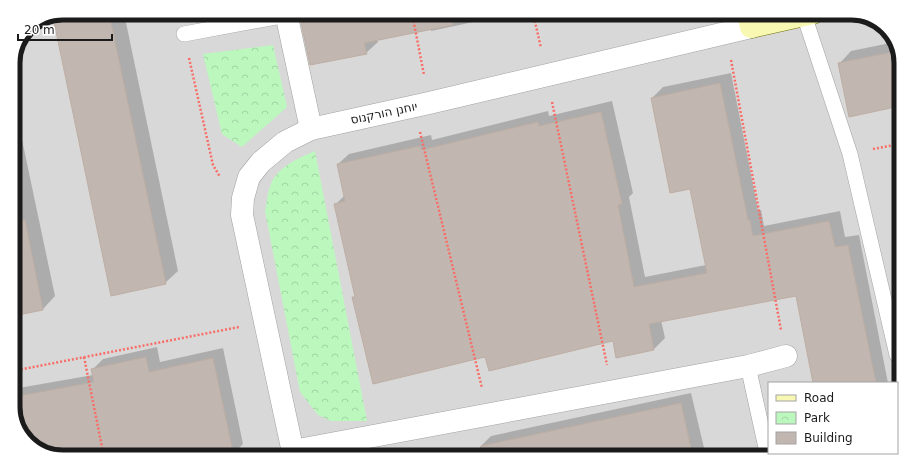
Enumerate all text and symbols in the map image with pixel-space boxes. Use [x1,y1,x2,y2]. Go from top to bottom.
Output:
scale bar [18,16,112,42]
text: 20 m [24,23,55,37]
street label: יוחנן הורקנוס [349,99,419,127]
legend [768,382,898,454]
text: Road [804,391,834,405]
text: Park [804,411,830,425]
text: Building [804,431,853,445]

